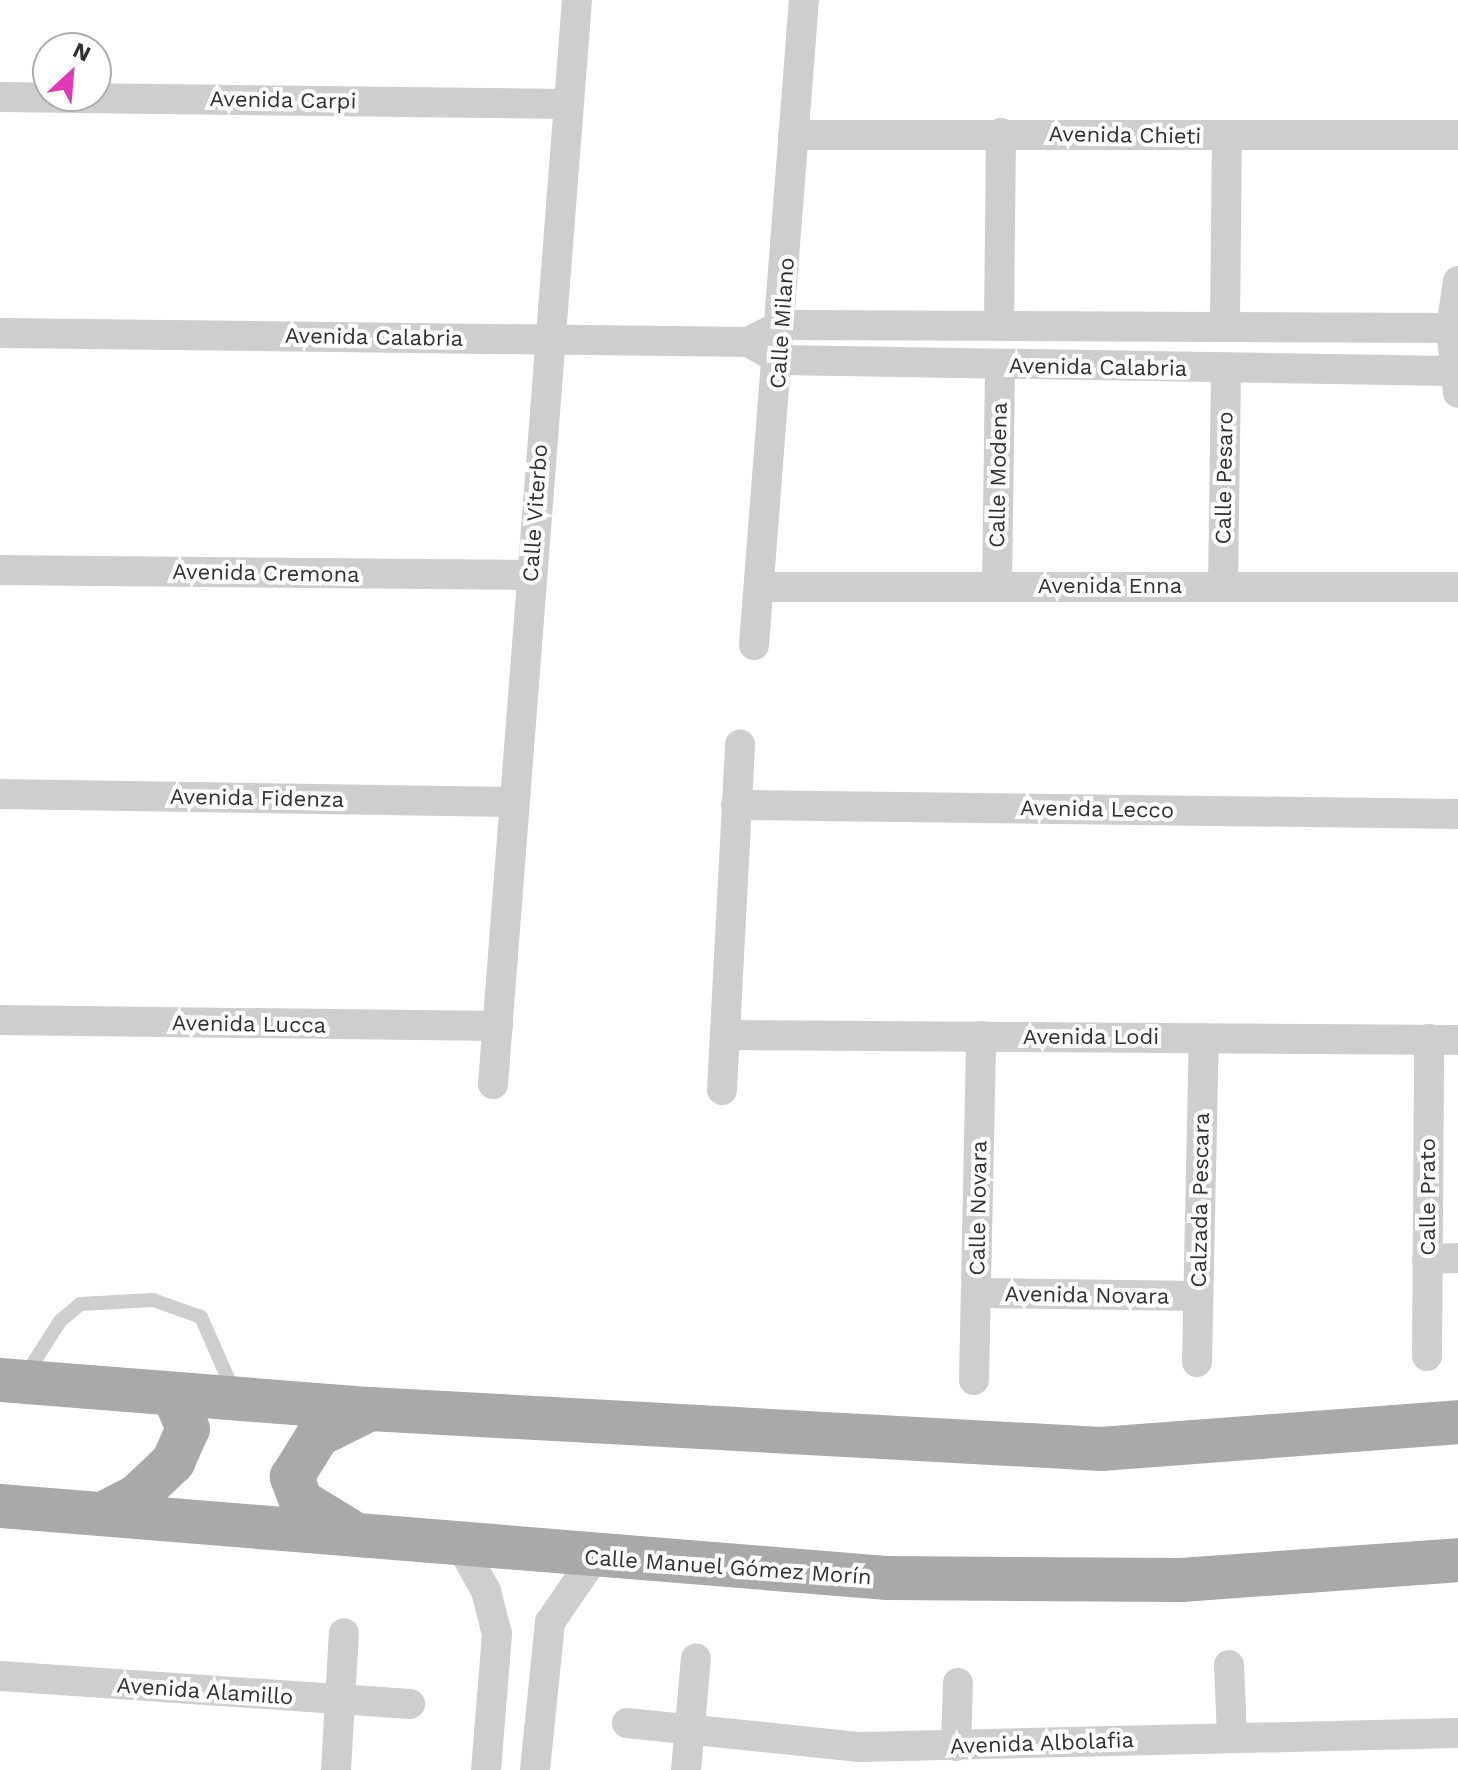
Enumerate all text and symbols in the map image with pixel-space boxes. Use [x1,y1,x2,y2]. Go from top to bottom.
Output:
north arrow [32,32,112,112]
text: N [69,37,95,67]
street label: Avenida Carpi [209,86,357,114]
street label: Avenida Chieti [1048,120,1202,150]
street label: Calle Milano [764,256,800,390]
street label: Avenida Calabria [284,322,464,352]
street label: Avenida Calabria [1008,352,1188,382]
street label: Calle Modena [984,402,1012,548]
street label: Calle Pesaro [1210,411,1238,545]
street label: Calle Viterbo [517,443,553,583]
street label: Avenida Cremona [172,558,360,588]
street label: Avenida Enna [1038,573,1182,599]
street label: Avenida Fidenza [169,783,345,813]
street label: Avenida Lecco [1020,794,1174,824]
street label: Avenida Lucca [171,1009,327,1039]
street label: Avenida Lodi [1023,1024,1159,1050]
street label: Calzada Pescara [1185,1112,1215,1288]
street label: Calle Prato [1415,1138,1441,1256]
street label: Calle Novara [964,1140,992,1276]
street label: Avenida Novara [1004,1280,1170,1310]
street label: Calle Manuel Gómez Morín [583,1544,873,1590]
street label: Avenida Alamillo [115,1672,295,1710]
street label: Avenida Albolafia [949,1727,1135,1759]

